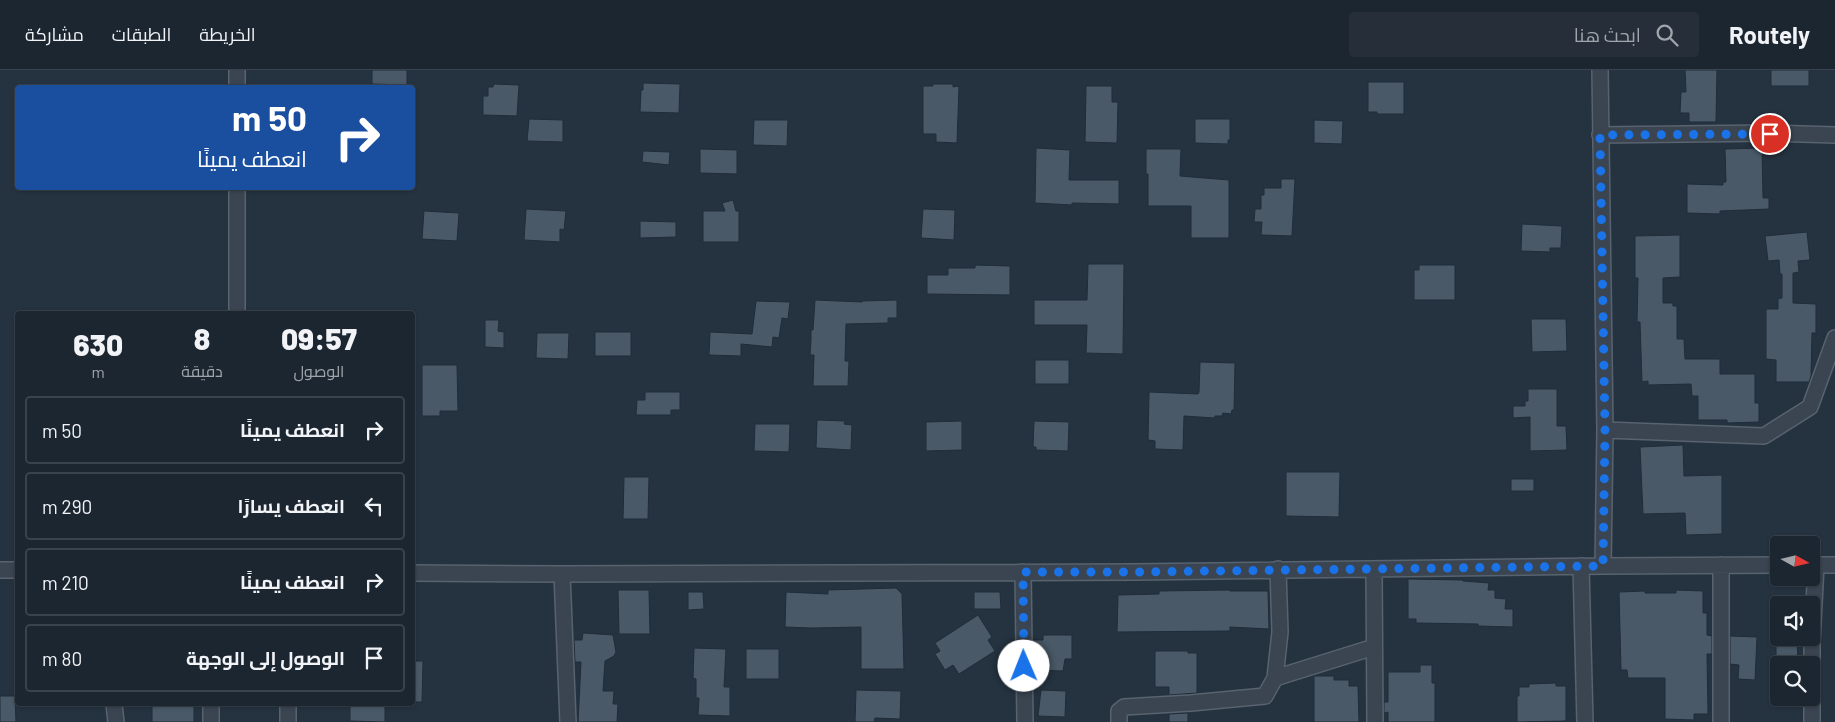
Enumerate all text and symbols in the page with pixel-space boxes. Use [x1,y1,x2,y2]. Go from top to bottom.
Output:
search box [1349,12,1699,57]
text: Routely [1729,20,1810,49]
icon: search [1653,21,1681,49]
text: مشاركة [25,23,84,45]
text: الطبقات [112,23,171,45]
text: الخريطة [199,23,256,45]
text: ابحث هنا [1574,23,1641,46]
text: 50 m [232,96,307,138]
icon: right [325,105,390,170]
pin [1749,113,1791,155]
icon: arrive [1756,120,1784,148]
text: انعطف يمينًا [197,145,307,171]
text: 8 [194,320,210,356]
text: 09:57 [281,320,357,356]
text: 630 [73,326,123,362]
text: دقيقة [181,361,223,380]
text: الوصول [293,361,344,380]
text: m [92,362,105,381]
icon: right [360,416,388,444]
text: انعطف يمينًا [240,418,345,441]
text: 50 m [42,419,82,442]
icon: left [360,492,388,520]
text: انعطف يسارًا [238,494,345,517]
text: 290 m [42,495,92,518]
north arrow [1770,536,1820,586]
map controls [1770,536,1820,706]
icon: right [360,568,388,596]
text: انعطف يمينًا [240,570,345,593]
text: 210 m [42,571,89,594]
button: sound [1770,596,1820,646]
position arrow [997,639,1049,691]
icon: arrive [360,644,388,672]
text: الوصول إلى الوجهة [186,646,345,669]
text: 80 m [42,647,82,670]
button: search [1770,656,1820,706]

